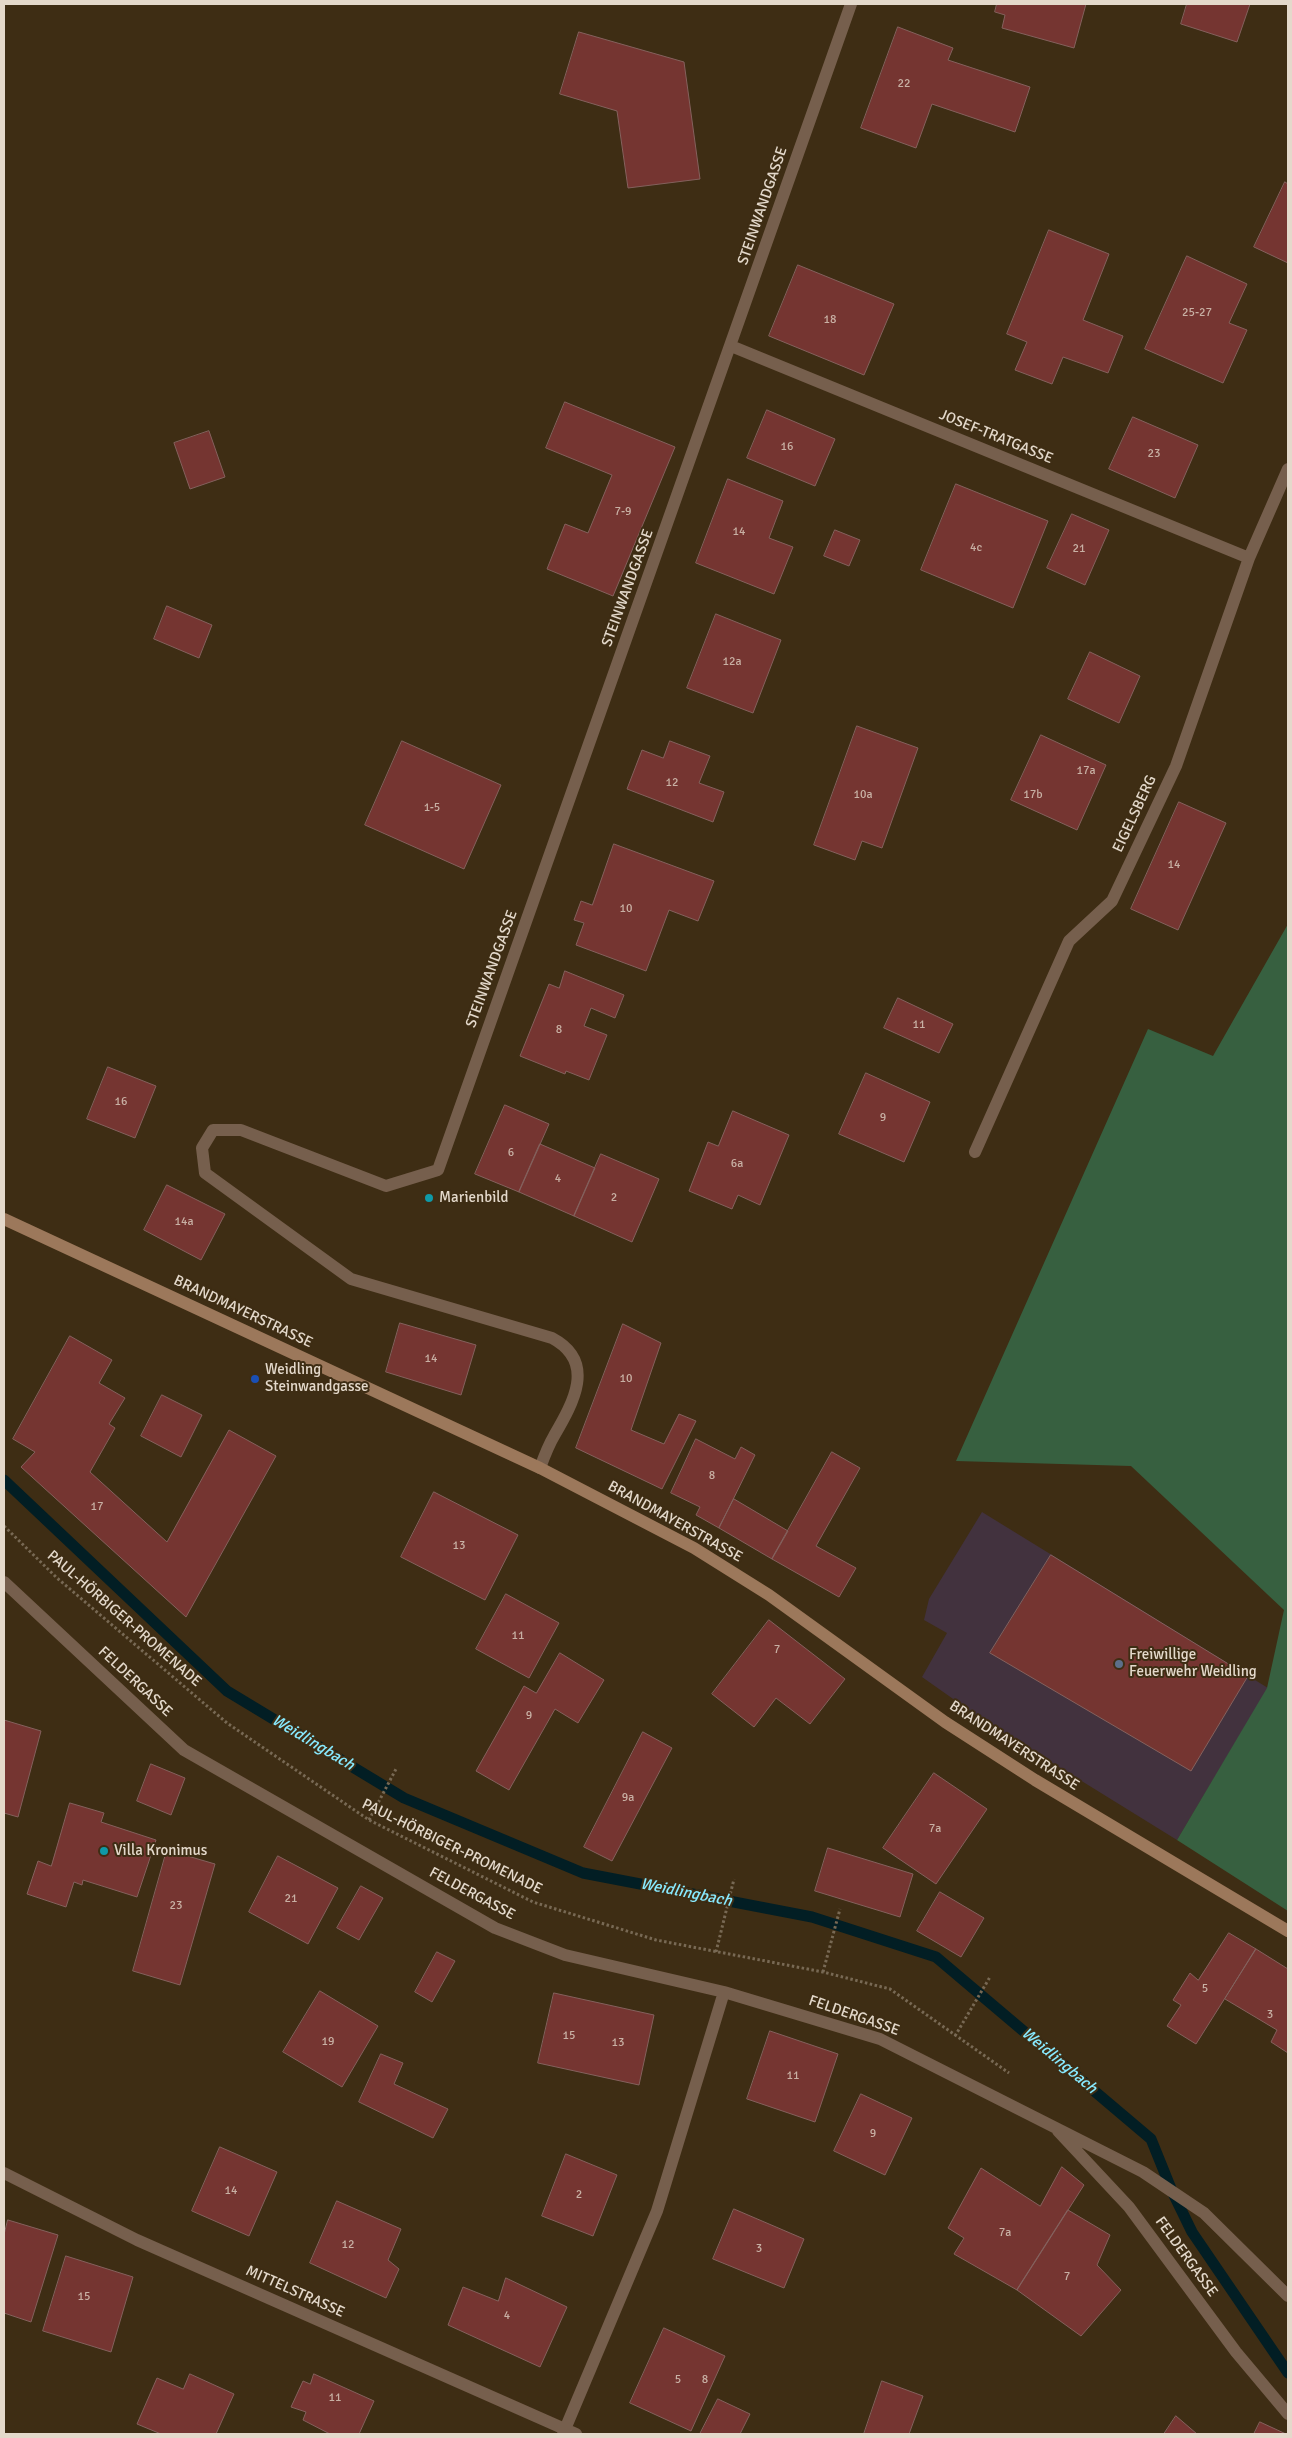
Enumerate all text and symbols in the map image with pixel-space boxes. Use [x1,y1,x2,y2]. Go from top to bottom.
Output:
house number: 22 [898,77,910,91]
street label: STEINWANDGASSE [734,145,792,267]
house number: 25-27 [1182,306,1212,320]
house number: 18 [824,313,836,327]
street label: JOSEF-TRATGASSE [936,406,1056,468]
house number: 16 [781,440,793,454]
house number: 23 [1148,447,1160,461]
house number: 7-9 [614,505,632,519]
house number: 14 [733,525,745,539]
street label: STEINWANDGASSE [598,527,658,649]
house number: 4c [970,541,982,555]
house number: 21 [1073,542,1085,556]
house number: 12a [722,655,742,669]
house number: 17a [1076,764,1096,778]
street label: EIGELSBERG [1109,773,1161,855]
house number: 12 [666,776,678,790]
house number: 10a [853,788,873,802]
house number: 17b [1023,788,1043,802]
house number: 1-5 [424,801,440,815]
house number: 14 [1168,858,1180,872]
house number: 10 [620,902,632,916]
street label: STEINWANDGASSE [462,908,522,1030]
house number: 11 [913,1018,925,1032]
house number: 8 [556,1023,562,1037]
house number: 16 [115,1095,127,1109]
house number: 9 [880,1111,886,1125]
house number: 6 [508,1146,514,1160]
house number: 6a [731,1157,743,1171]
house number: 4 [555,1172,561,1186]
place label: Marienbild [439,1189,508,1207]
house number: 2 [611,1191,617,1205]
marker: Marienbild [423,1192,435,1204]
house number: 14a [174,1215,194,1229]
street label: BRANDMAYERSTRASSE [171,1272,315,1352]
house number: 14 [425,1352,437,1366]
place label: Weidling Steinwandgasse [265,1361,369,1396]
house number: 10 [620,1372,632,1386]
marker: Weidling Steinwandgasse [249,1373,261,1385]
house number: 8 [709,1469,715,1483]
street label: BRANDMAYERSTRASSE [604,1477,746,1567]
house number: 17 [91,1500,103,1514]
house number: 13 [453,1539,465,1553]
street label: PAUL-HÖRBIGER-PROMENADE [43,1547,205,1691]
house number: 11 [512,1629,524,1643]
street label: FELDERGASSE [94,1643,176,1721]
house number: 7 [774,1643,780,1657]
place label: Freiwillige Feuerwehr Weidling [1129,1646,1257,1681]
marker: Freiwillige Feuerwehr Weidling [1113,1658,1125,1670]
street label: BRANDMAYERSTRASSE [946,1697,1082,1795]
house number: 9 [526,1709,532,1723]
water label: Weidlingbach [268,1711,358,1775]
house number: 9a [622,1791,634,1805]
street label: PAUL-HÖRBIGER-PROMENADE [359,1795,545,1899]
house number: 7a [929,1822,941,1836]
place label: Villa Kronimus [114,1842,207,1860]
marker: Villa Kronimus [98,1845,110,1857]
street label: FELDERGASSE [426,1864,518,1924]
water label: Weidlingbach [639,1875,733,1911]
house number: 21 [285,1892,297,1906]
house number: 23 [170,1899,182,1913]
house number: 5 [1202,1982,1208,1996]
street label: FELDERGASSE [806,1992,902,2040]
house number: 3 [1267,2008,1273,2022]
water label: Weidlingbach [1017,2024,1101,2098]
house number: 15 [563,2029,575,2043]
house number: 19 [322,2035,334,2049]
house number: 13 [612,2036,624,2050]
house number: 11 [787,2069,799,2083]
house number: 9 [870,2127,876,2141]
house number: 14 [225,2184,237,2198]
house number: 2 [576,2188,582,2202]
street label: FELDERGASSE [1151,2213,1221,2301]
house number: 7a [999,2226,1011,2240]
house number: 12 [342,2238,354,2252]
house number: 3 [756,2242,762,2256]
street label: MITTELSTRASSE [243,2262,347,2322]
house number: 7 [1064,2270,1070,2284]
house number: 15 [78,2290,90,2304]
house number: 4 [504,2309,510,2323]
house number: 5 [675,2373,681,2387]
house number: 8 [702,2373,708,2387]
house number: 11 [329,2391,341,2405]

